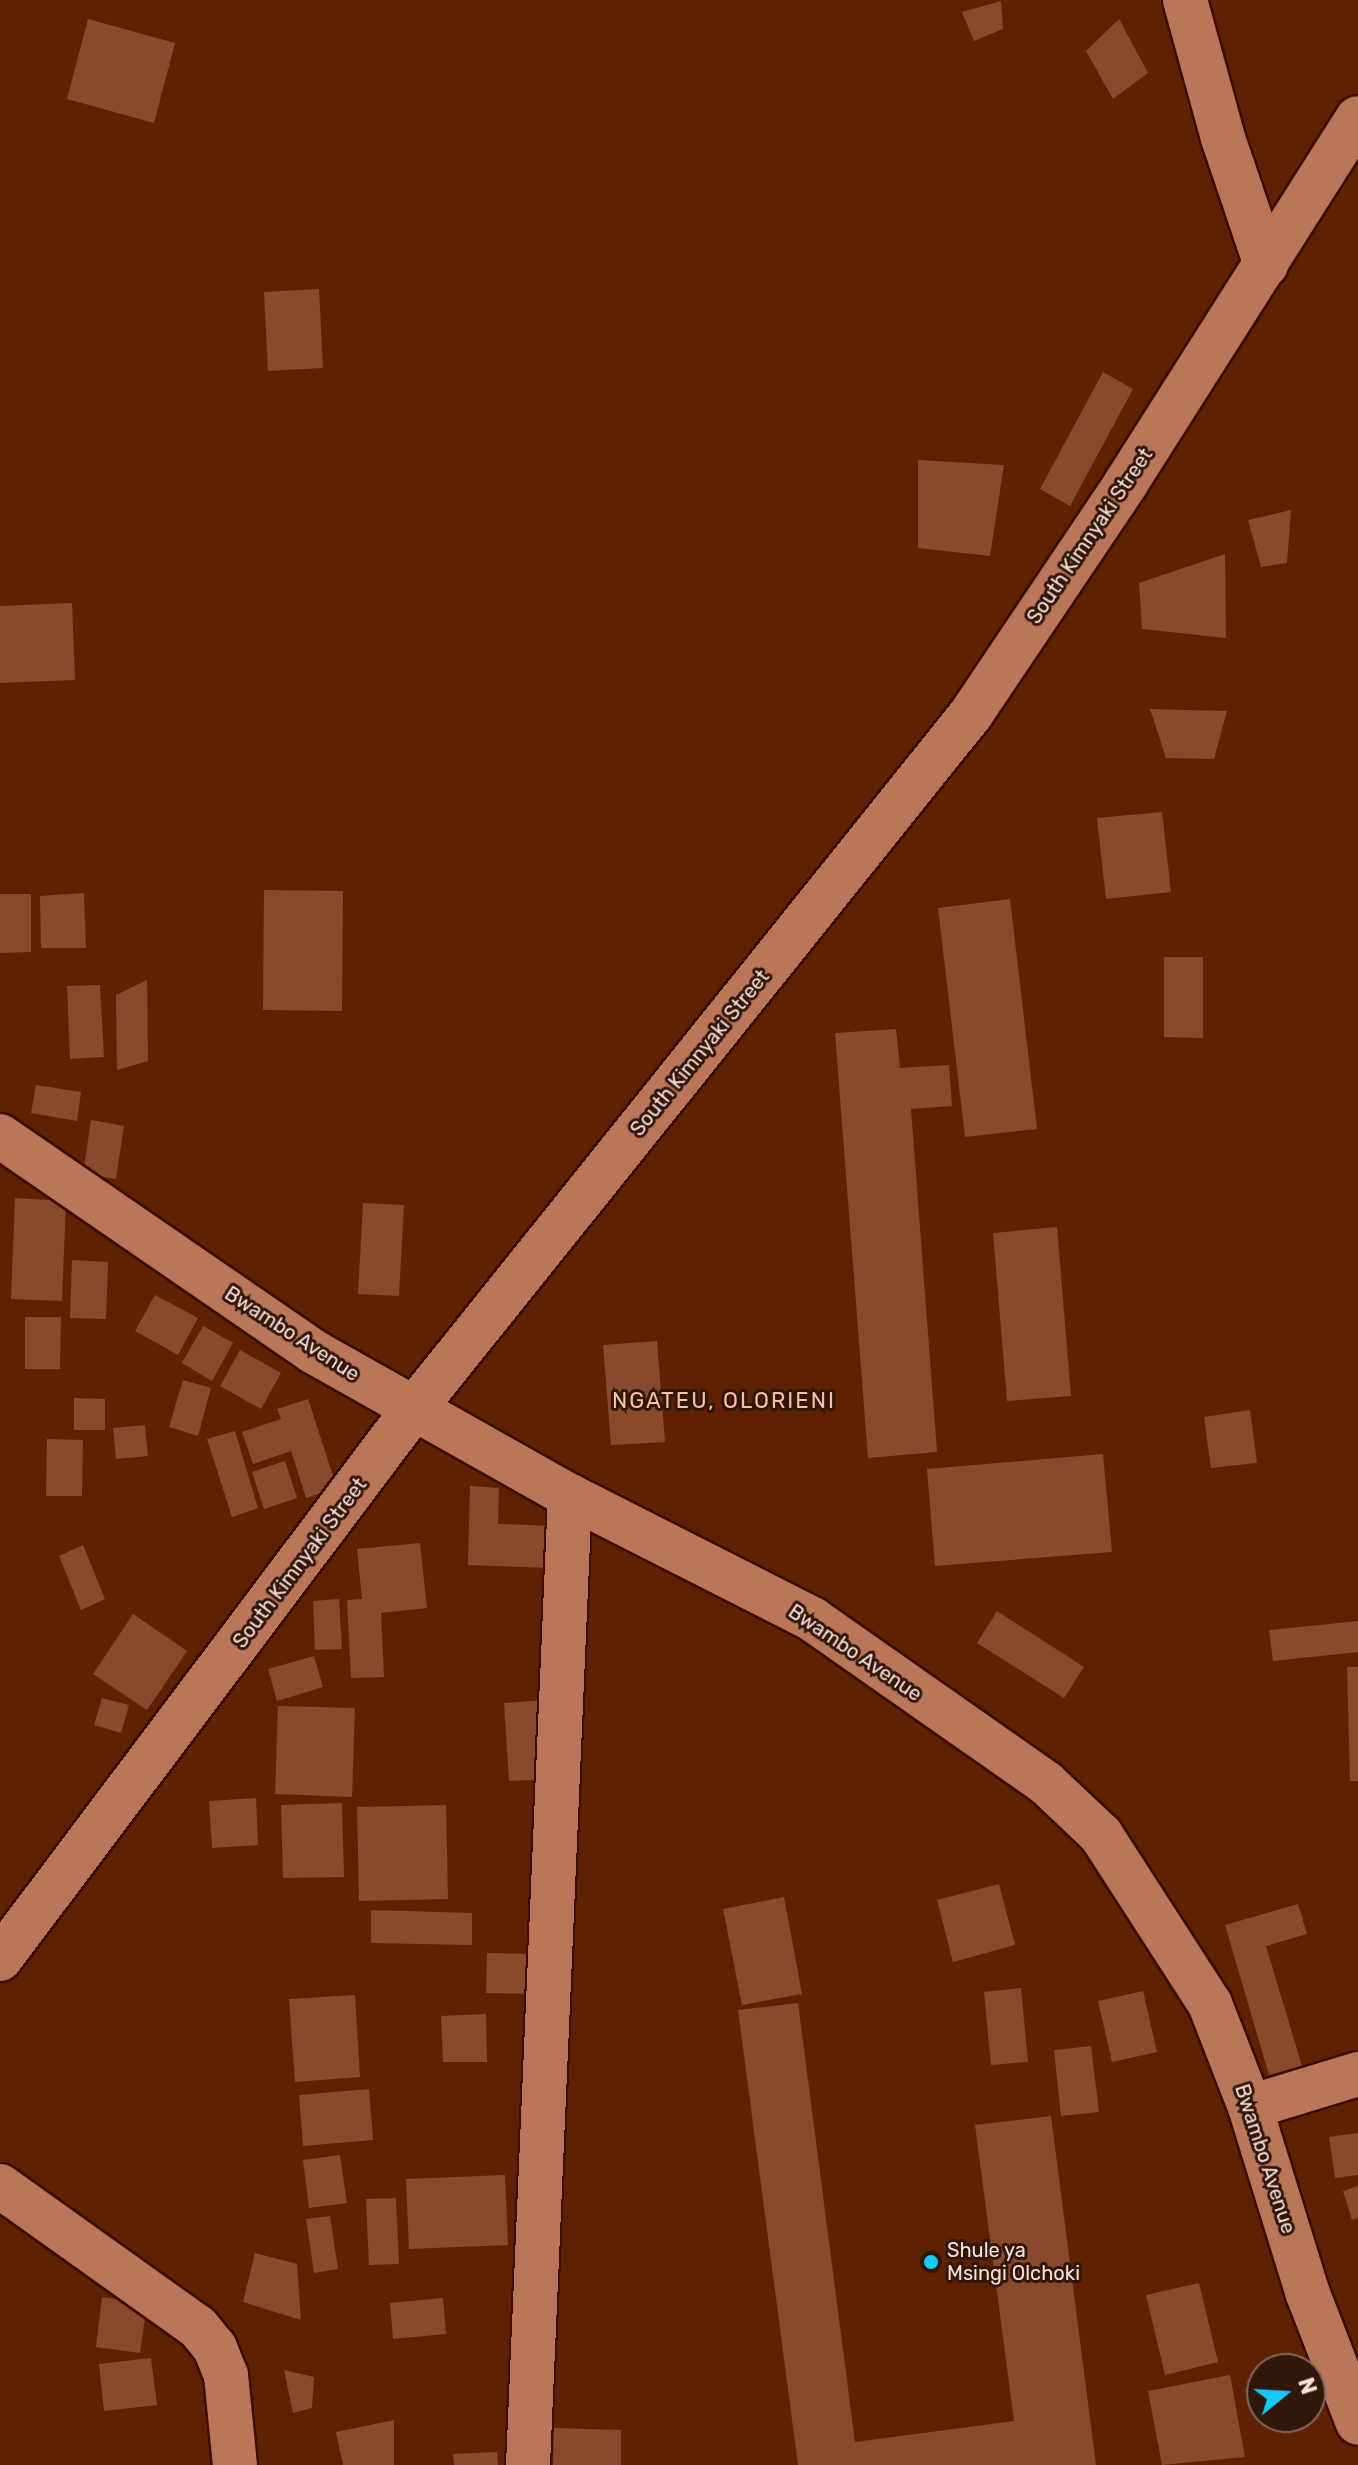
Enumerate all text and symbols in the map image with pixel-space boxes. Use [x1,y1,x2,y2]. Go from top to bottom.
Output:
street label: South Kimnyaki Street [1022,444,1158,628]
street label: South Kimnyaki Street [626,965,774,1141]
street label: Bwambo Avenue [220,1281,364,1387]
district label: NGATEU, OLORIENI [612,1388,836,1414]
street label: South Kimnyaki Street [228,1473,372,1653]
street label: Bwambo Avenue [784,1599,926,1707]
street label: Bwambo Avenue [1229,2081,1301,2237]
place label: Shule ya Msingi Olchoki [947,2238,1080,2285]
marker: Shule ya Msingi Olchoki [922,2253,940,2271]
north arrow [1246,2353,1326,2433]
text: N [1292,2374,1323,2398]

